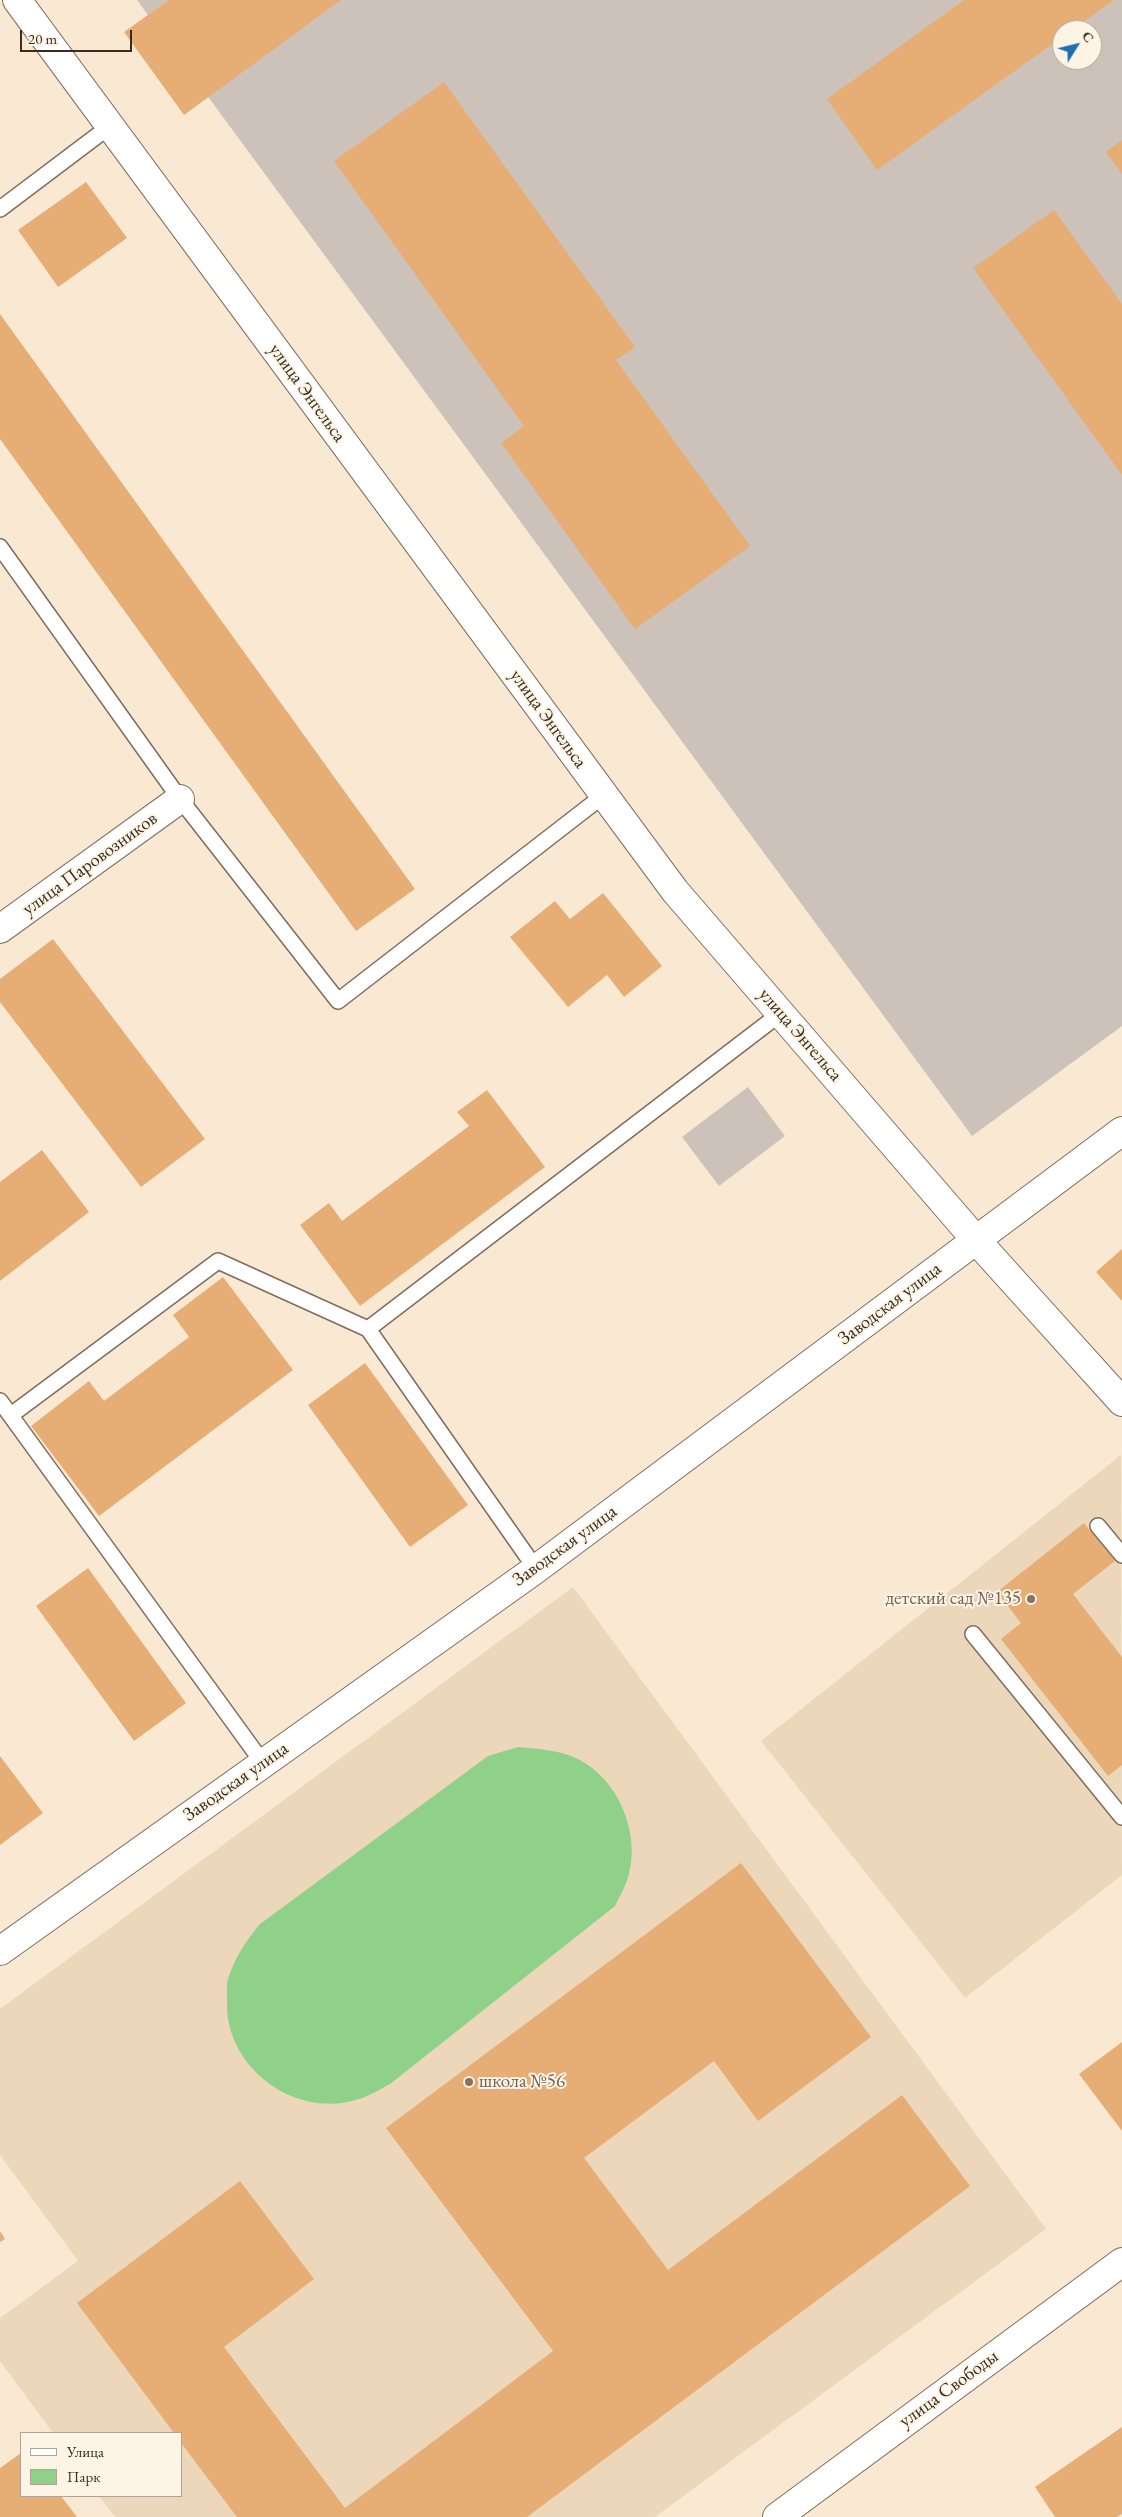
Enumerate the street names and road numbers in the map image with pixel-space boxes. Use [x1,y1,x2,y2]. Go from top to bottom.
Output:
street label: улица Энгельса [264,339,350,447]
street label: улица Энгельса [505,665,591,773]
street label: улица Паровозников [18,807,162,921]
street label: улица Энгельса [753,984,847,1086]
street label: Заводская улица [834,1258,946,1350]
street label: Заводская улица [508,1501,622,1591]
street label: Заводская улица [179,1737,293,1827]
street label: улица Свободы [895,2345,1003,2433]

